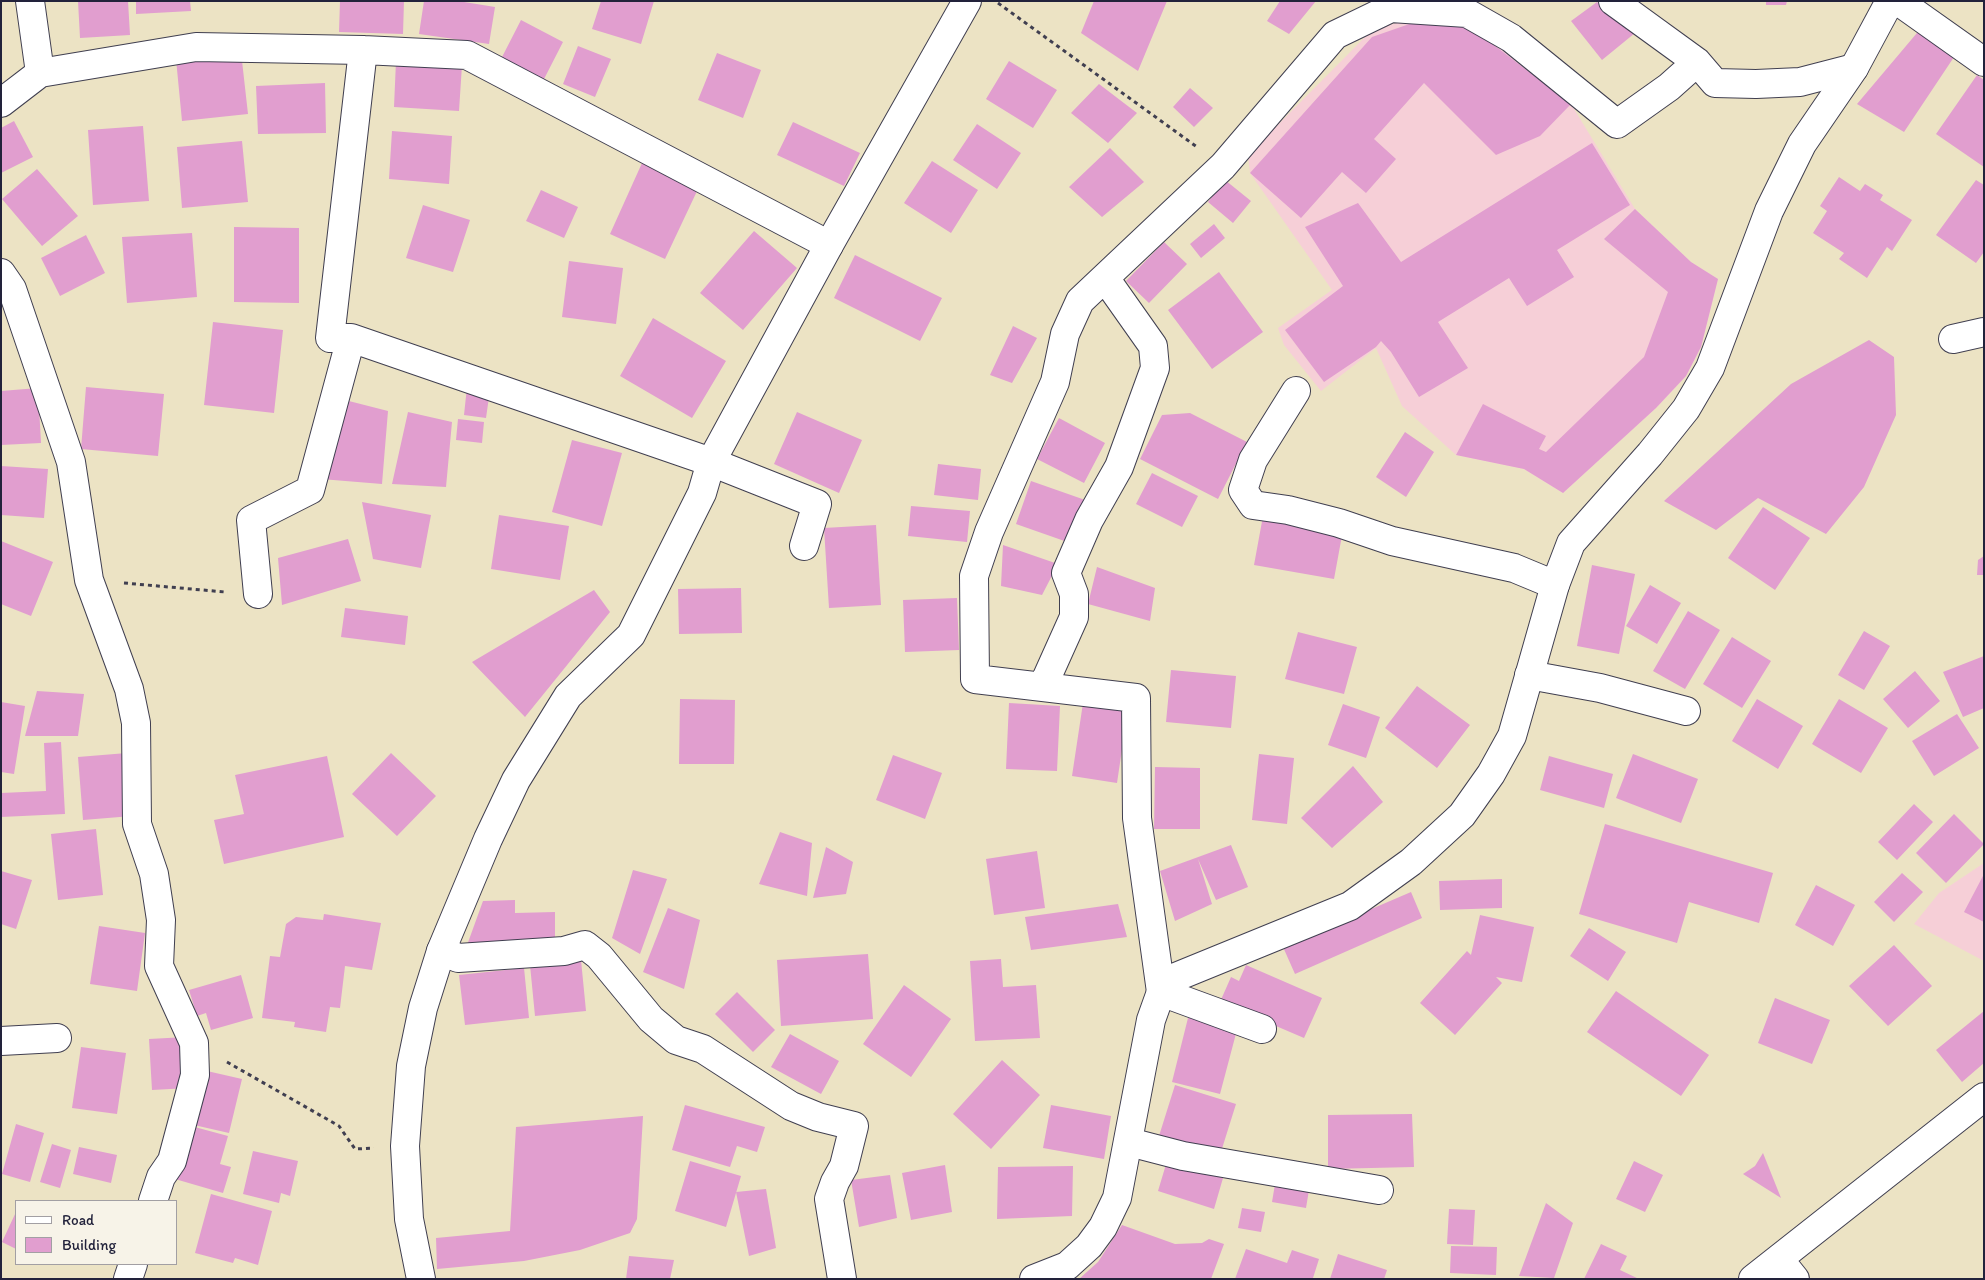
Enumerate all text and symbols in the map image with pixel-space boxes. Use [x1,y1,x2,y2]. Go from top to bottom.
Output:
legend [15,1200,178,1265]
text: Road [62,1211,94,1229]
text: Building [62,1236,116,1254]

